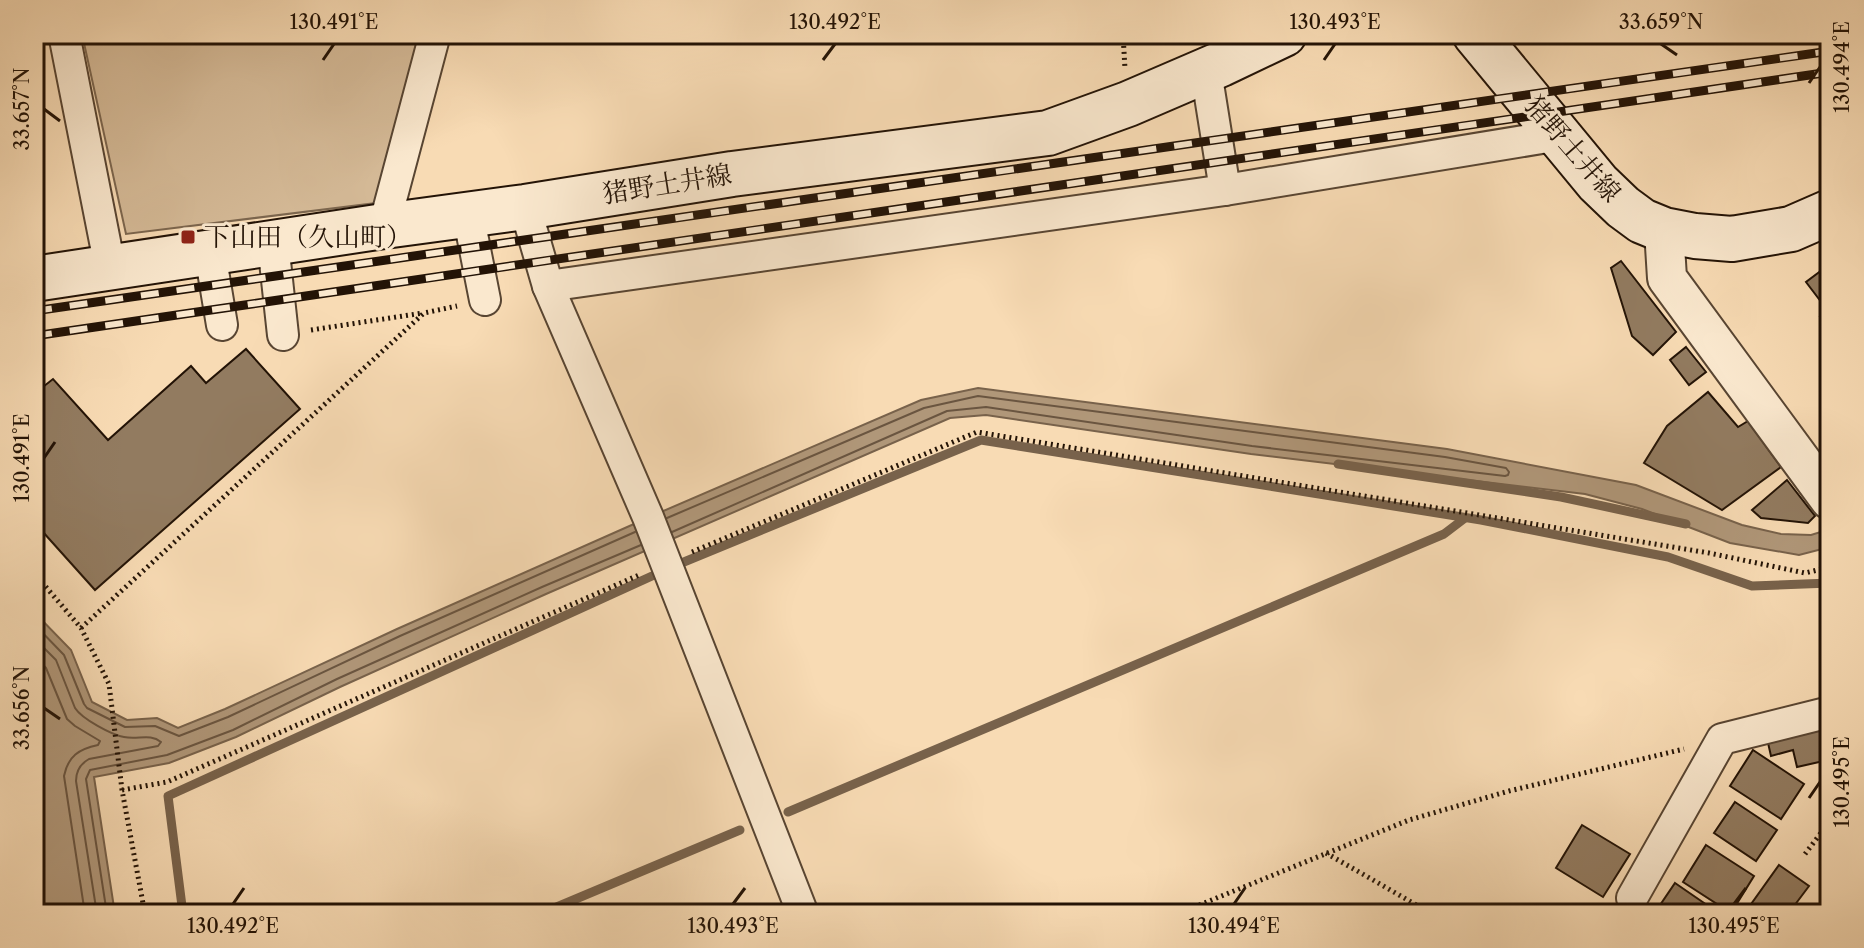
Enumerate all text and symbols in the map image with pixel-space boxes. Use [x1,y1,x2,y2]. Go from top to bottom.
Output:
text: 130.491°E [290,10,378,34]
text: 130.492°E [789,10,881,34]
text: 130.493°E [1289,10,1381,34]
text: 33.659°N [1619,10,1703,34]
text: 130.494°E [1830,21,1854,113]
text: 33.657°N [10,68,34,150]
street label: 猪野土井線 [1518,89,1628,209]
street label: 猪野土井線 [600,158,734,210]
place label: 下山田（久山町） [204,221,412,253]
marker: 下山田（久山町） [179,228,197,246]
text: 130.491°E [10,414,34,502]
text: 33.656°N [10,666,34,750]
text: 130.495°E [1830,736,1854,828]
text: 130.492°E [187,914,279,938]
text: 130.493°E [687,914,779,938]
text: 130.494°E [1188,914,1280,938]
text: 130.495°E [1688,914,1780,938]

